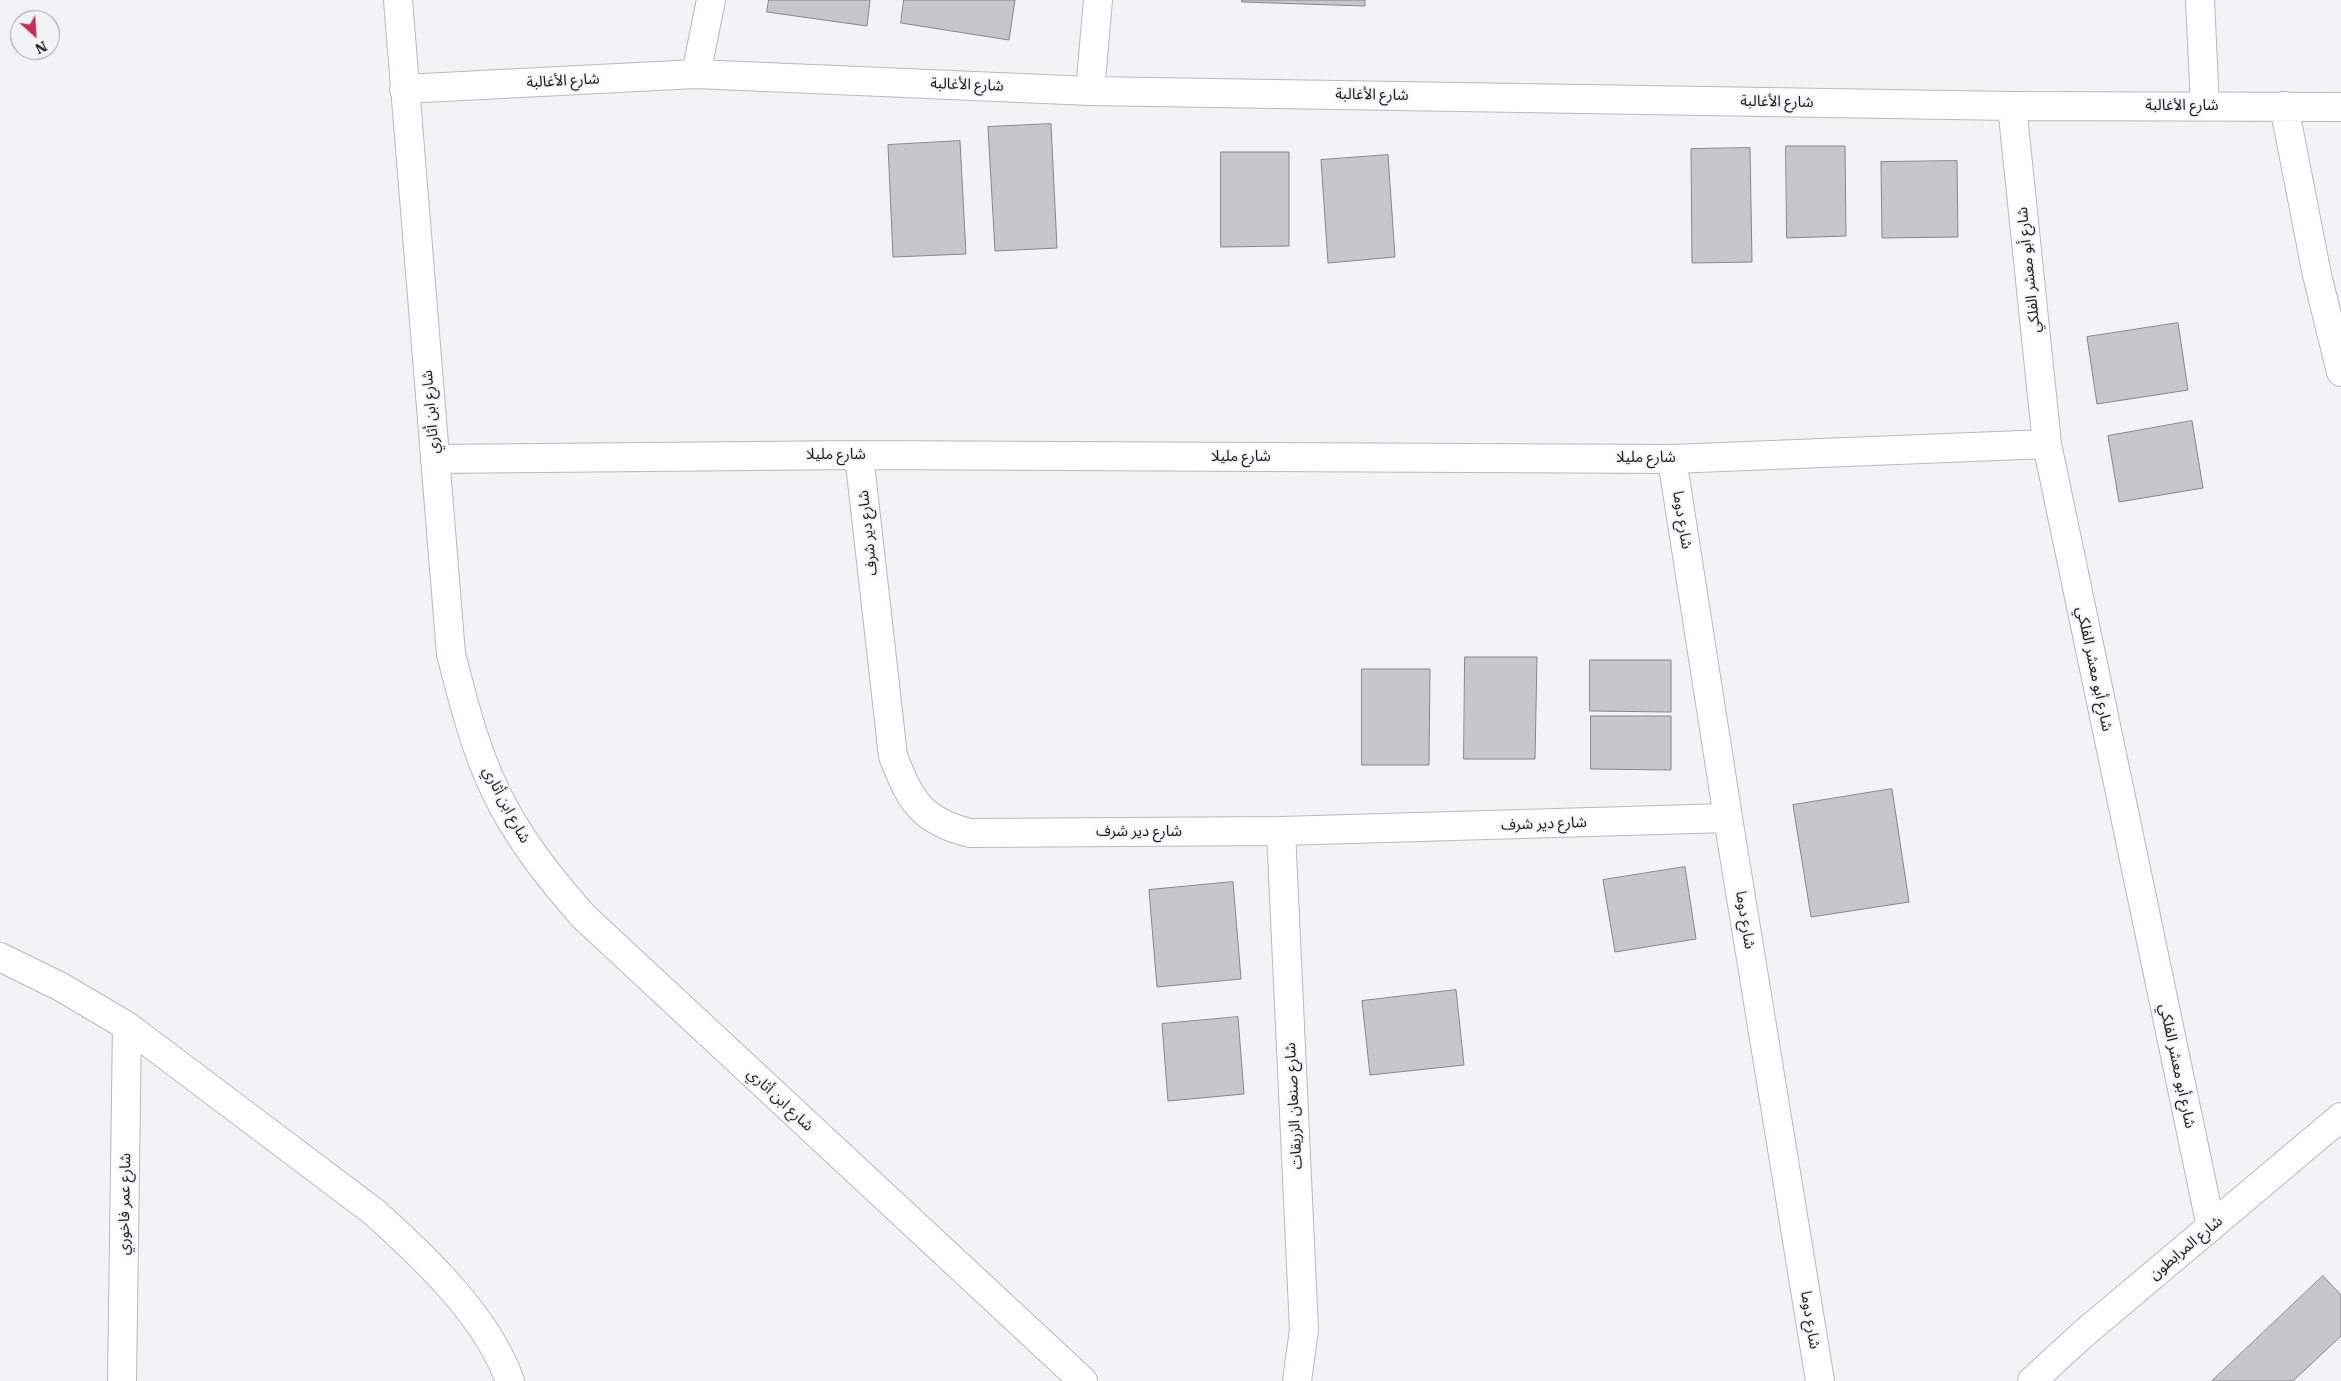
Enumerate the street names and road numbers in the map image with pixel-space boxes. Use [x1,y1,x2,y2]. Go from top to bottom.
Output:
street label: شارع الأغالبة [526,70,600,92]
street label: شارع الأغالبة [930,75,1004,95]
street label: شارع الأغالبة [1335,85,1409,105]
street label: شارع الأغالبة [1740,92,1814,112]
street label: شارع الأغالبة [2145,97,2219,115]
street label: شارع أبو معشر الفلكي [2013,206,2045,334]
street label: شارع ابن أثاري [418,369,444,455]
street label: شارع مليلا [806,446,866,464]
street label: شارع مليلا [1211,448,1271,466]
street label: شارع مليلا [1616,449,1676,467]
street label: شارع دير شرف [855,489,881,577]
street label: شارع دوما [1669,490,1695,550]
street label: شارع أبو معشر الفلكي [2072,605,2116,733]
street label: شارع ابن أثاري [478,764,534,846]
street label: شارع دير شرف [1501,814,1587,834]
street label: شارع دير شرف [1096,823,1182,841]
street label: شارع دوما [1732,890,1758,950]
street label: شارع أبو معشر الفلكي [2155,1002,2199,1130]
street label: شارع صنعان الزريقات [1282,1042,1306,1170]
street label: شارع ابن أثاري [743,1065,817,1135]
street label: شارع عمر فاخوري [115,1153,135,1255]
street label: شارع المرابطون [2146,1212,2226,1284]
street label: شارع دوما [1797,1290,1823,1350]

